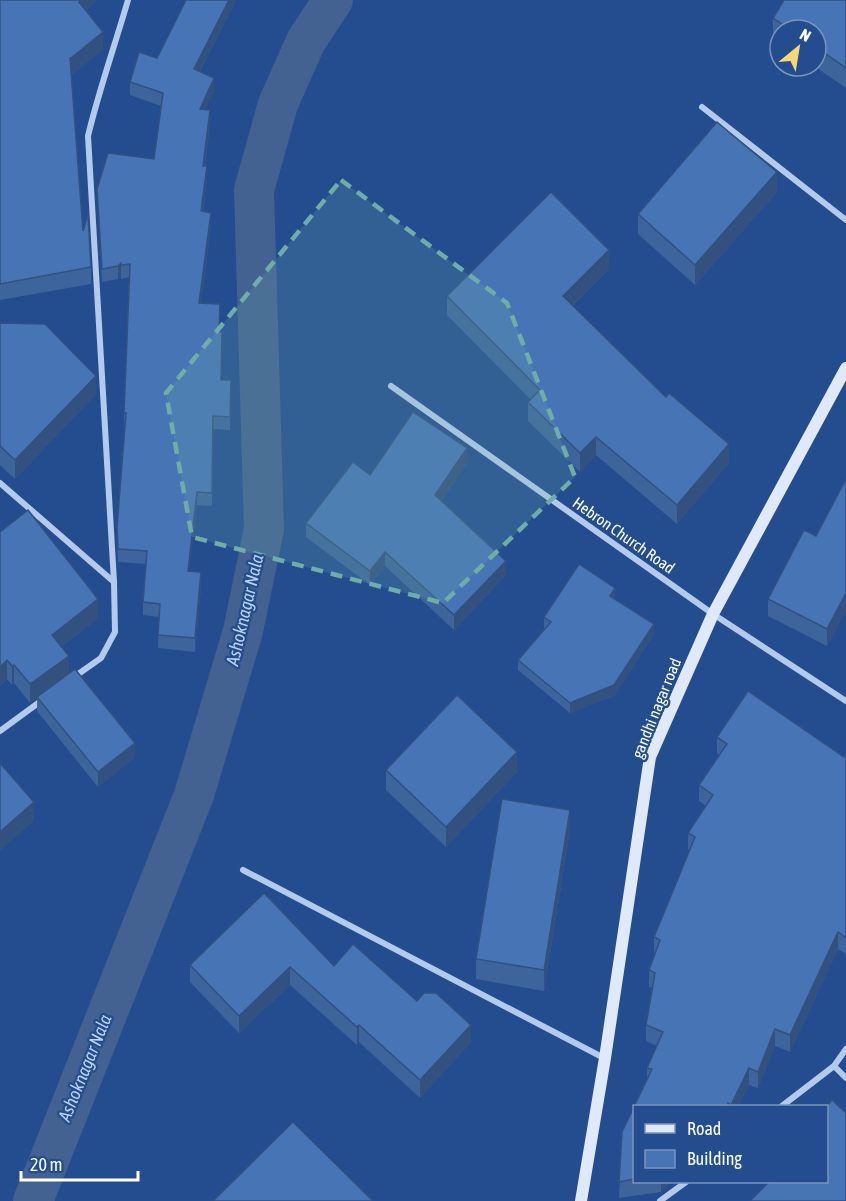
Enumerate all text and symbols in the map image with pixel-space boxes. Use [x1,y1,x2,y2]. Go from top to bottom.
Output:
north arrow [768,18,828,78]
text: N [797,25,814,45]
street label: Hebron Church Road [570,493,678,577]
water label: Ashoknagar Nala [221,552,268,669]
street label: gandhi nagar road [628,655,685,761]
water label: Ashoknagar Nala [53,1011,116,1125]
legend [633,1105,828,1183]
text: Road [687,1118,721,1139]
scale bar [21,1144,138,1182]
text: Building [687,1148,742,1169]
text: 20 m [30,1154,62,1175]

